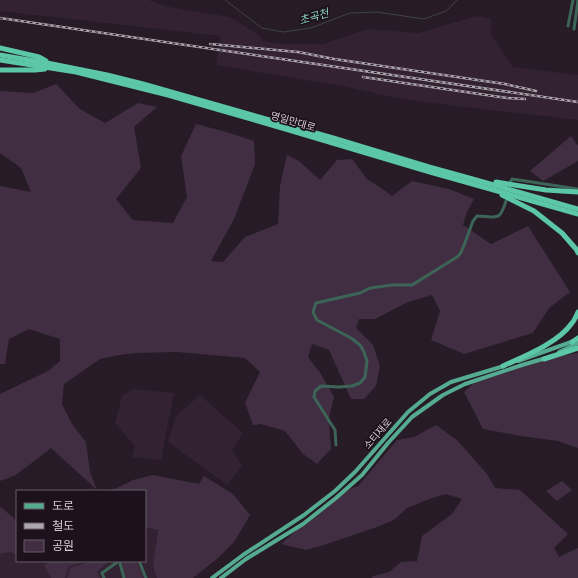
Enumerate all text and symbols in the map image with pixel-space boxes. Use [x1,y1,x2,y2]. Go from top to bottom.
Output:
water label: 초곡천 [297,5,332,28]
street label: 영일만대로 [269,109,317,135]
street label: 소티재로 [361,416,395,452]
legend [16,490,146,562]
text: 도로 [52,498,74,514]
text: 철도 [52,518,74,534]
text: 공원 [52,538,74,554]

